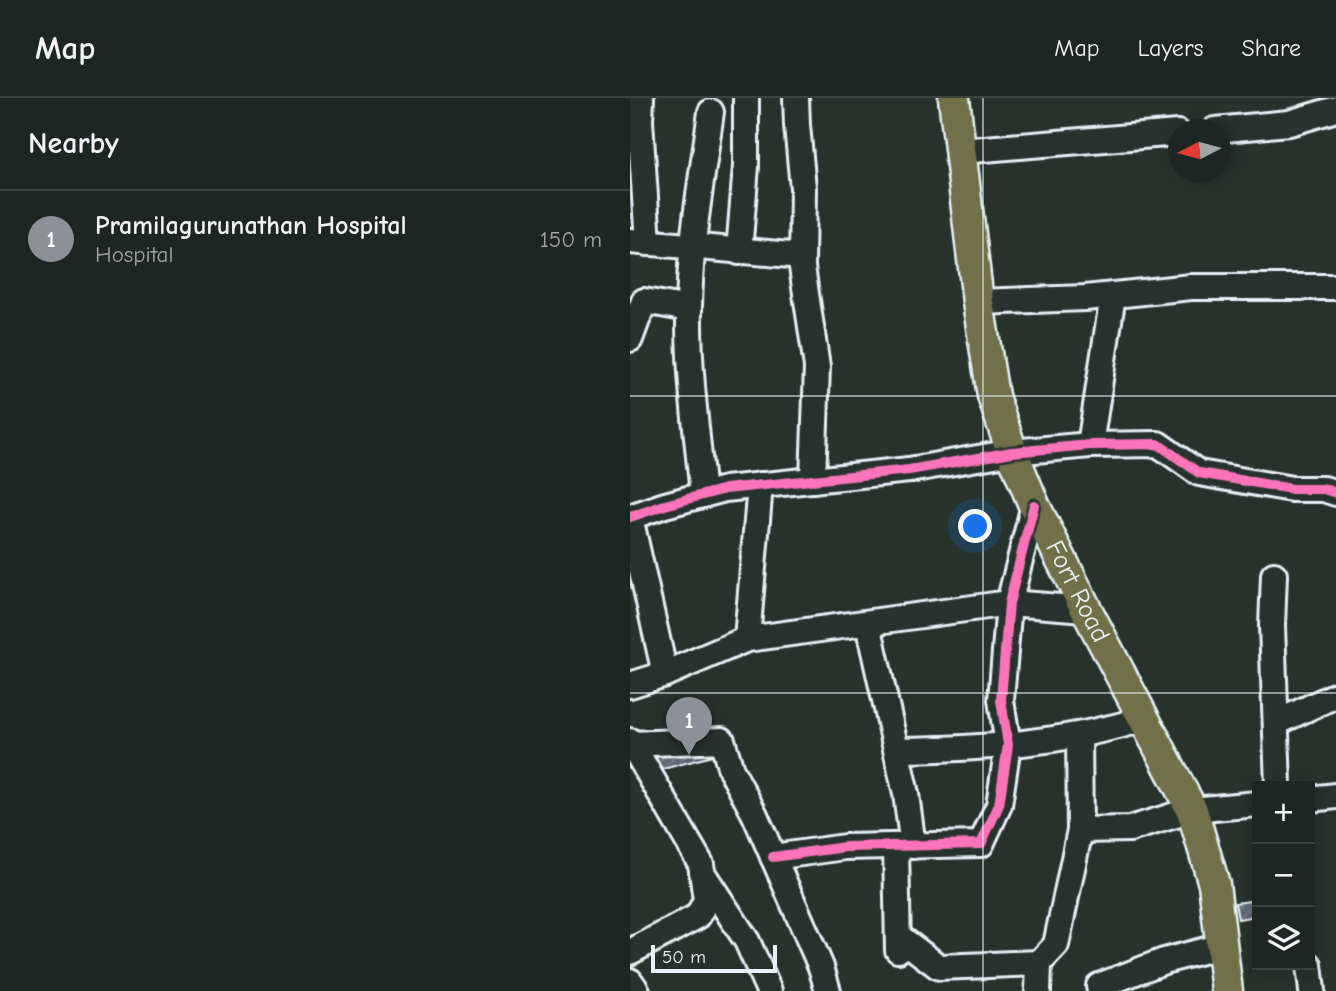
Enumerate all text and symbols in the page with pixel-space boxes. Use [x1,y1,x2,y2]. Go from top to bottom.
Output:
text: Map [35,29,96,67]
text: Map [1054,34,1100,62]
text: Layers [1138,34,1203,62]
text: Share [1241,34,1301,62]
north arrow [1168,119,1231,182]
text: Nearby [28,126,119,161]
text: Pramilagurunathan Hospital [95,211,407,241]
text: 1 [46,226,56,253]
text: 150 m [540,226,602,253]
text: Hospital [95,241,173,268]
your location [958,509,992,543]
street label: Fort Road [1039,536,1116,647]
pin: 1 [666,697,712,755]
map controls [1252,781,1315,970]
button: + [1252,781,1315,844]
button: − [1252,844,1315,907]
button: layers [1252,907,1315,970]
scale bar [651,942,777,974]
text: 50 m [662,946,706,968]

